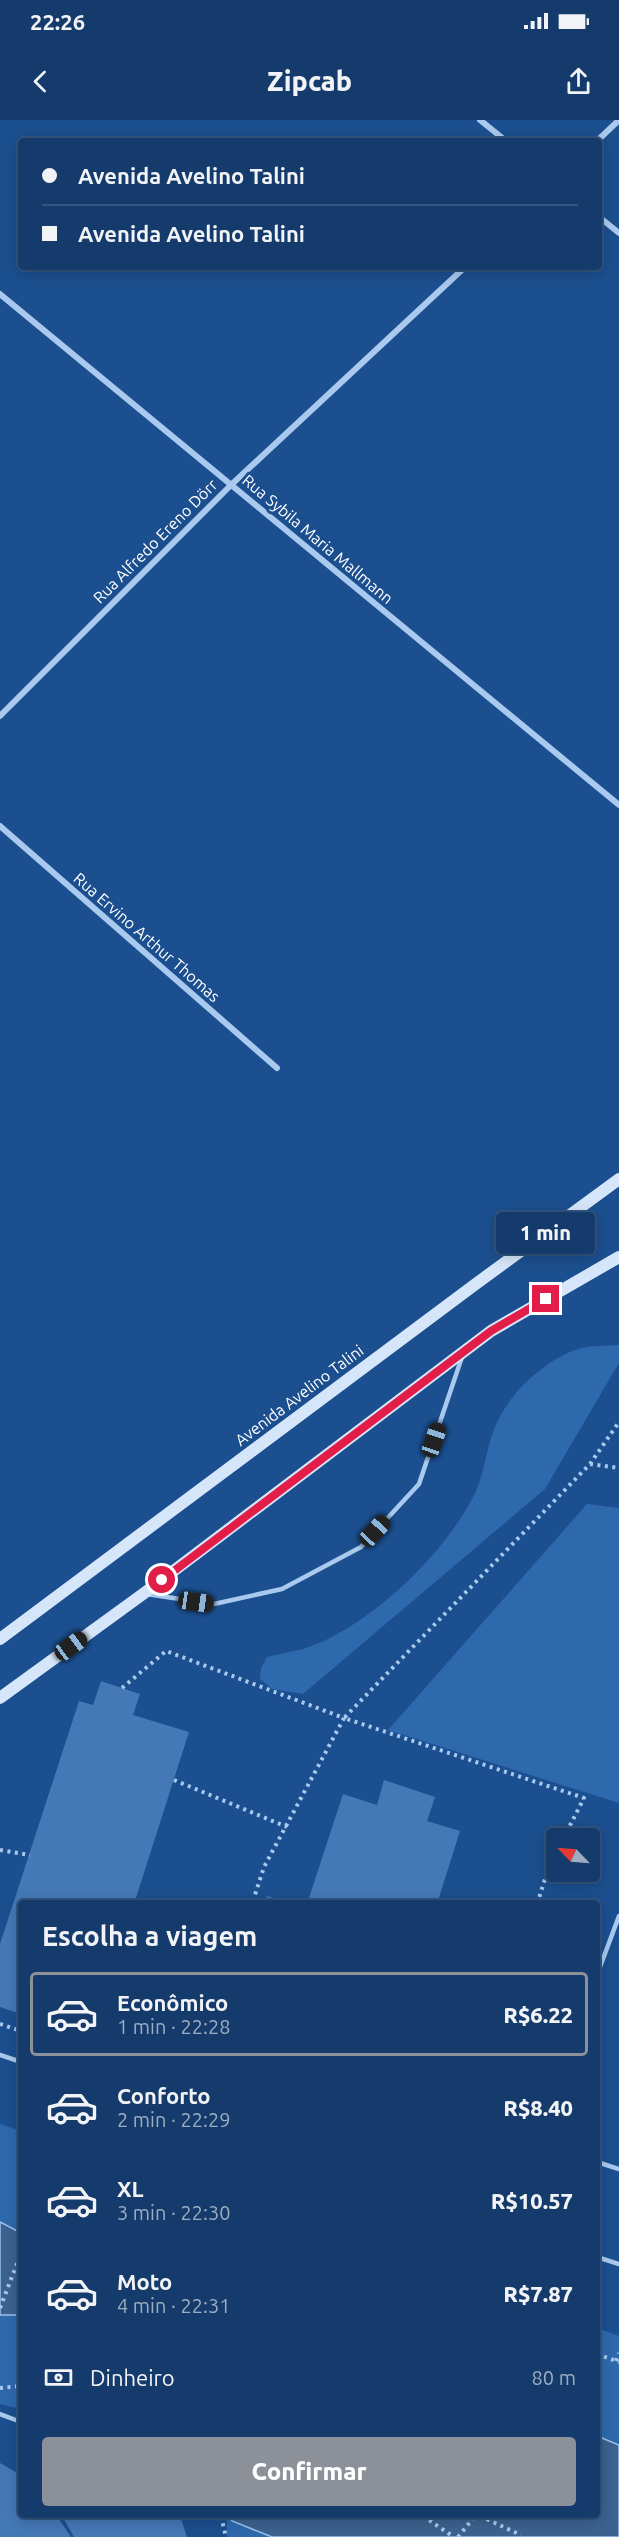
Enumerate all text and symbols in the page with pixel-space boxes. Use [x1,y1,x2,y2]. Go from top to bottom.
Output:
text: 22:26 [30,9,85,34]
icon: back [24,65,57,98]
icon: share [562,65,595,98]
text: Zipcab [267,66,352,96]
text: Avenida Avelino Talini [78,163,305,188]
text: Avenida Avelino Talini [78,221,305,246]
street label: Rua Sybila Maria Mallmann [239,471,397,607]
street label: Rua Alfredo Ereno Dörr [89,475,221,607]
street label: Rua Ervino Arthur Thomas [70,869,224,1005]
callout: 1 min [496,1212,596,1254]
text: 1 min [520,1221,571,1244]
route end [532,1285,559,1312]
street label: Avenida Avelino Talini [231,1341,367,1449]
car [420,1420,448,1460]
car [356,1512,394,1550]
route start [148,1566,175,1593]
car [177,1591,215,1613]
car [51,1628,91,1664]
north arrow [546,1828,600,1882]
map controls [546,1828,600,1882]
text: Escolha a viagem [42,1921,257,1951]
icon: car [45,1987,99,2041]
text: Econômico [117,1990,228,2015]
text: R$6.22 [503,2002,573,2027]
text: 1 min · 22:28 [117,2015,231,2038]
icon: car [45,2080,99,2134]
text: Conforto [117,2083,211,2108]
text: R$8.40 [503,2095,573,2120]
text: 2 min · 22:29 [117,2108,231,2131]
icon: car [45,2173,99,2227]
text: XL [117,2176,144,2201]
text: R$10.57 [491,2188,573,2213]
text: 3 min · 22:30 [117,2201,231,2224]
icon: car [45,2266,99,2320]
text: Moto [117,2269,172,2294]
text: R$7.87 [503,2281,573,2306]
text: 4 min · 22:31 [117,2294,231,2317]
icon: cash [42,2361,75,2394]
text: Dinheiro [90,2365,175,2390]
text: 80 m [532,2366,576,2389]
button: Confirmar [42,2437,576,2506]

